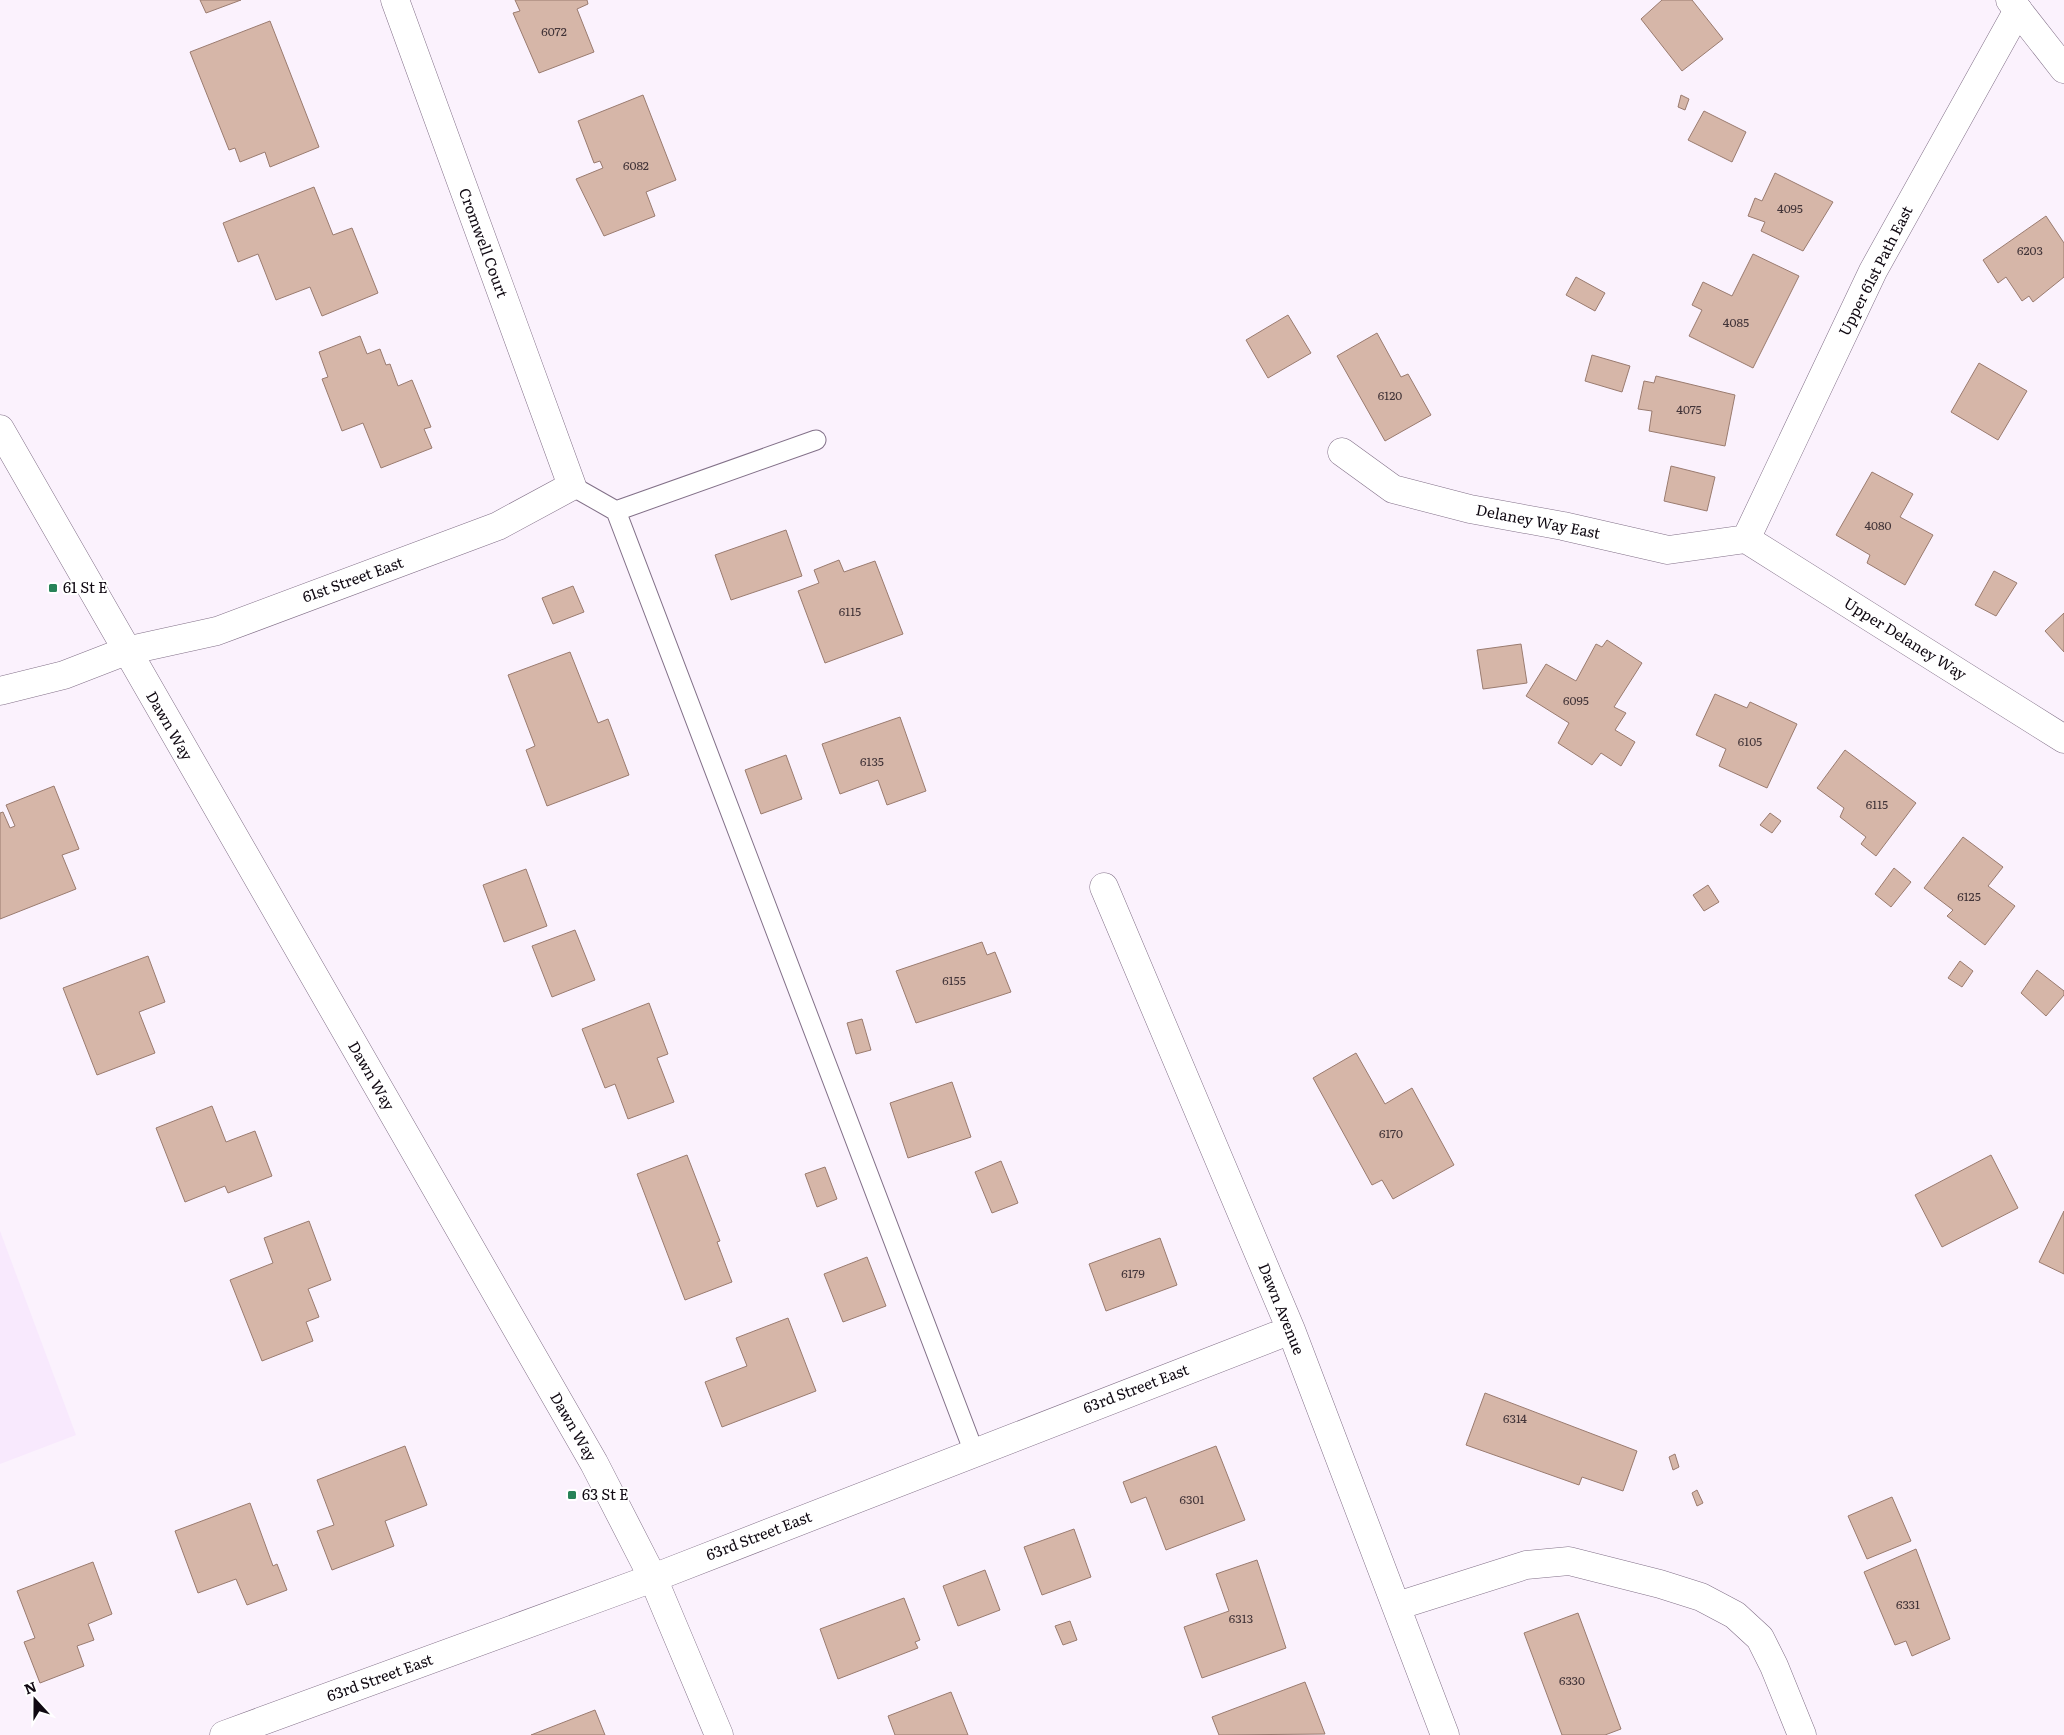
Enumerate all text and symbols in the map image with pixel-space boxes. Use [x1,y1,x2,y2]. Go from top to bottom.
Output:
house number: 6072 [541,22,567,40]
house number: 6082 [623,156,649,174]
street label: Cromwell Court [454,184,515,301]
house number: 4095 [1777,199,1803,217]
street label: Upper 61st Path East [1832,201,1918,340]
house number: 6203 [2017,241,2043,259]
house number: 4085 [1723,313,1749,331]
house number: 6120 [1378,386,1402,404]
house number: 4075 [1676,400,1702,418]
street label: Delaney Way East [1474,497,1602,544]
house number: 4080 [1864,516,1892,534]
street label: 61st Street East [299,550,406,608]
place label: 61 St E [63,575,108,598]
marker: 61 St E [47,582,59,594]
street label: Upper Delaney Way [1840,591,1972,685]
house number: 6115 [839,602,861,620]
street label: Dawn Way [141,686,200,765]
house number: 6095 [1563,691,1589,709]
house number: 6105 [1738,732,1762,750]
house number: 6135 [860,752,884,770]
house number: 6115 [1866,795,1888,813]
house number: 6125 [1957,887,1981,905]
house number: 6155 [942,971,966,989]
street label: Dawn Way [343,1036,402,1115]
house number: 6170 [1379,1124,1403,1142]
street label: Dawn Avenue [1253,1259,1311,1358]
house number: 6179 [1121,1264,1145,1282]
street label: 63rd Street East [1079,1357,1192,1418]
street label: Dawn Way [545,1387,604,1466]
house number: 6314 [1503,1409,1527,1427]
place label: 63 St E [582,1482,629,1505]
marker: 63 St E [566,1489,578,1501]
house number: 6301 [1180,1490,1204,1508]
street label: 63rd Street East [702,1504,815,1565]
house number: 6331 [1896,1595,1920,1613]
house number: 6313 [1229,1609,1253,1627]
street label: 63rd Street East [323,1647,436,1706]
house number: 6330 [1559,1671,1585,1689]
north arrow [10,1675,60,1725]
text: N [21,1675,39,1698]

